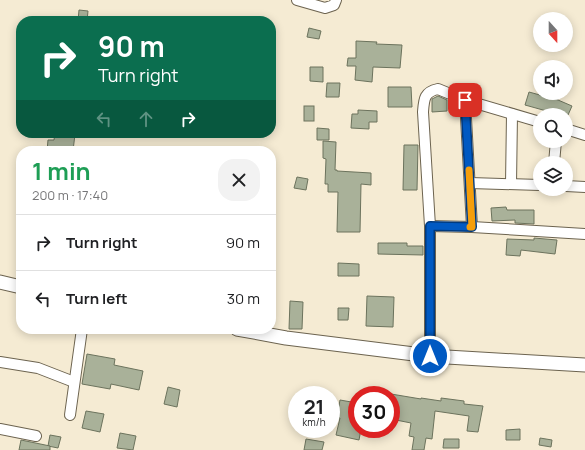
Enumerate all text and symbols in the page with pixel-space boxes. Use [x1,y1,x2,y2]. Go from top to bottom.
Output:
north arrow [533,12,573,52]
map controls [533,12,573,196]
text: 90 m [98,27,165,65]
icon: right [32,32,84,84]
button: sound [533,60,573,100]
text: Turn right [98,63,179,87]
pin [448,83,482,117]
icon: arrive [454,89,476,111]
icon: left [93,108,115,130]
icon: ahead [135,108,157,130]
icon: right [177,108,199,130]
button: search [533,108,573,148]
text: 1 min [32,154,91,187]
button: layers [533,156,573,196]
button: close [218,159,260,201]
text: 200 m · 17:40 [32,186,108,204]
icon: right [32,232,54,254]
text: Turn right [66,232,137,253]
text: 90 m [226,232,260,253]
icon: left [32,288,54,310]
text: Turn left [66,288,128,309]
text: 30 m [227,288,260,309]
position arrow [409,335,451,377]
speed limit sign: 30 [348,386,400,438]
text: 21 [304,393,324,420]
text: km/h [302,415,326,429]

